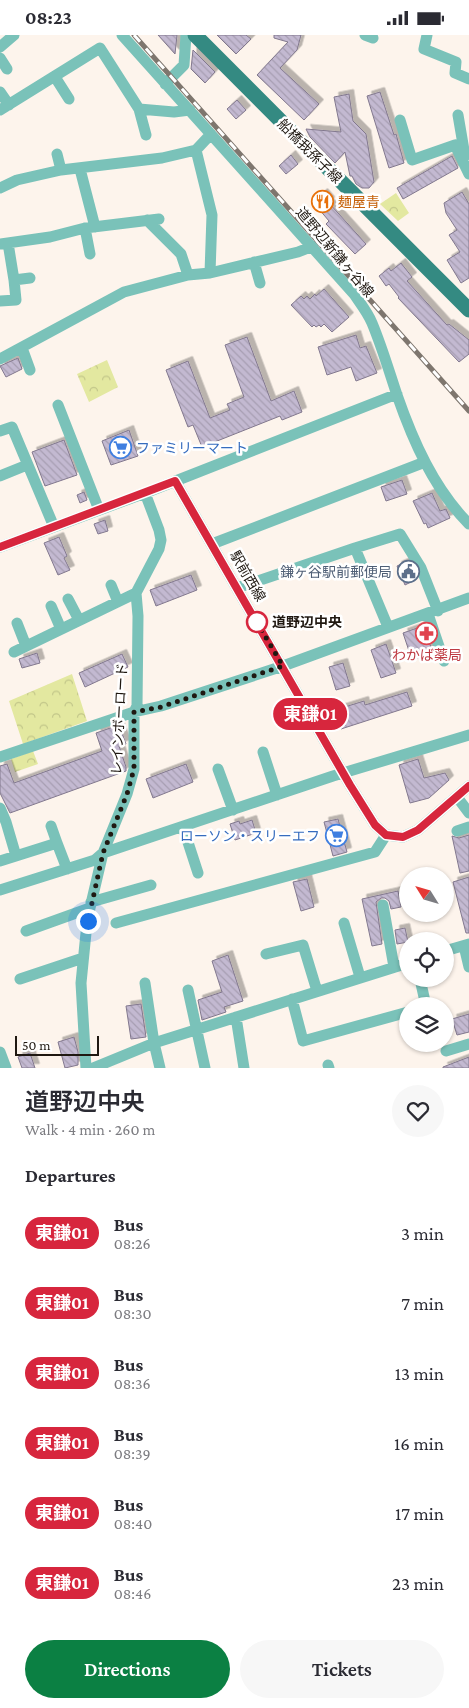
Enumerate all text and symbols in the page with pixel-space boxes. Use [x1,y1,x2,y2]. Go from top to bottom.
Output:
text: 08:23 [25,7,72,28]
street label: 船橋我孫子線 [275,116,345,186]
restaurant icon: 麺屋青 [310,190,334,214]
place label: 麺屋青 [338,194,380,210]
street label: 道野辺新鎌ヶ谷線 [293,204,377,300]
supermarket icon: ファミリーマート [108,436,132,460]
place label: ファミリーマート [136,440,248,456]
street label: 駅前西線 [227,548,269,604]
public building icon: 鎌ヶ谷駅前郵便局 [396,560,420,584]
place label: 鎌ヶ谷駅前郵便局 [280,564,392,580]
marker: 道野辺中央 [246,611,268,633]
place label: 道野辺中央 [272,614,342,630]
pharmacy icon: わかば薬局 [415,621,439,645]
place label: わかば薬局 [392,647,462,663]
street label: レインボーロード [108,663,130,775]
line badge: 東鎌01 [275,698,345,730]
text: 東鎌01 [283,704,337,724]
supermarket icon: ローソン・スリーエフ [324,824,348,848]
place label: ローソン・スリーエフ [180,828,320,844]
north arrow [399,867,454,923]
map controls [399,867,454,1052]
your location [76,909,101,934]
button: locate [399,932,454,987]
button: layers [399,997,454,1052]
scale bar [15,1033,99,1056]
text: 50 m [22,1037,50,1053]
button: heart [392,1085,444,1137]
text: 道野辺中央 [25,1088,145,1115]
text: Walk · 4 min · 260 m [25,1121,155,1138]
text: Departures [25,1165,116,1186]
text: Bus [114,1214,143,1235]
text: 東鎌01 [35,1223,89,1243]
text: 3 min [401,1223,444,1244]
text: 08:26 [114,1235,151,1252]
text: Bus [114,1284,143,1305]
text: 東鎌01 [35,1293,89,1313]
text: 7 min [401,1293,444,1314]
text: 08:30 [114,1305,152,1322]
text: Bus [114,1354,143,1375]
text: 東鎌01 [35,1363,89,1383]
text: 13 min [395,1363,444,1384]
text: 08:36 [114,1375,151,1392]
text: Bus [114,1424,143,1445]
text: 東鎌01 [35,1433,89,1453]
text: 16 min [394,1433,444,1454]
text: 08:39 [114,1445,151,1462]
text: Bus [114,1494,143,1515]
text: 東鎌01 [35,1503,89,1523]
text: 17 min [395,1503,444,1524]
text: 08:40 [114,1515,152,1532]
text: Bus [114,1564,143,1585]
text: 東鎌01 [35,1573,89,1593]
text: 23 min [392,1573,444,1594]
text: 08:46 [114,1585,151,1602]
button: Directions [25,1640,230,1698]
button: Tickets [240,1640,444,1698]

